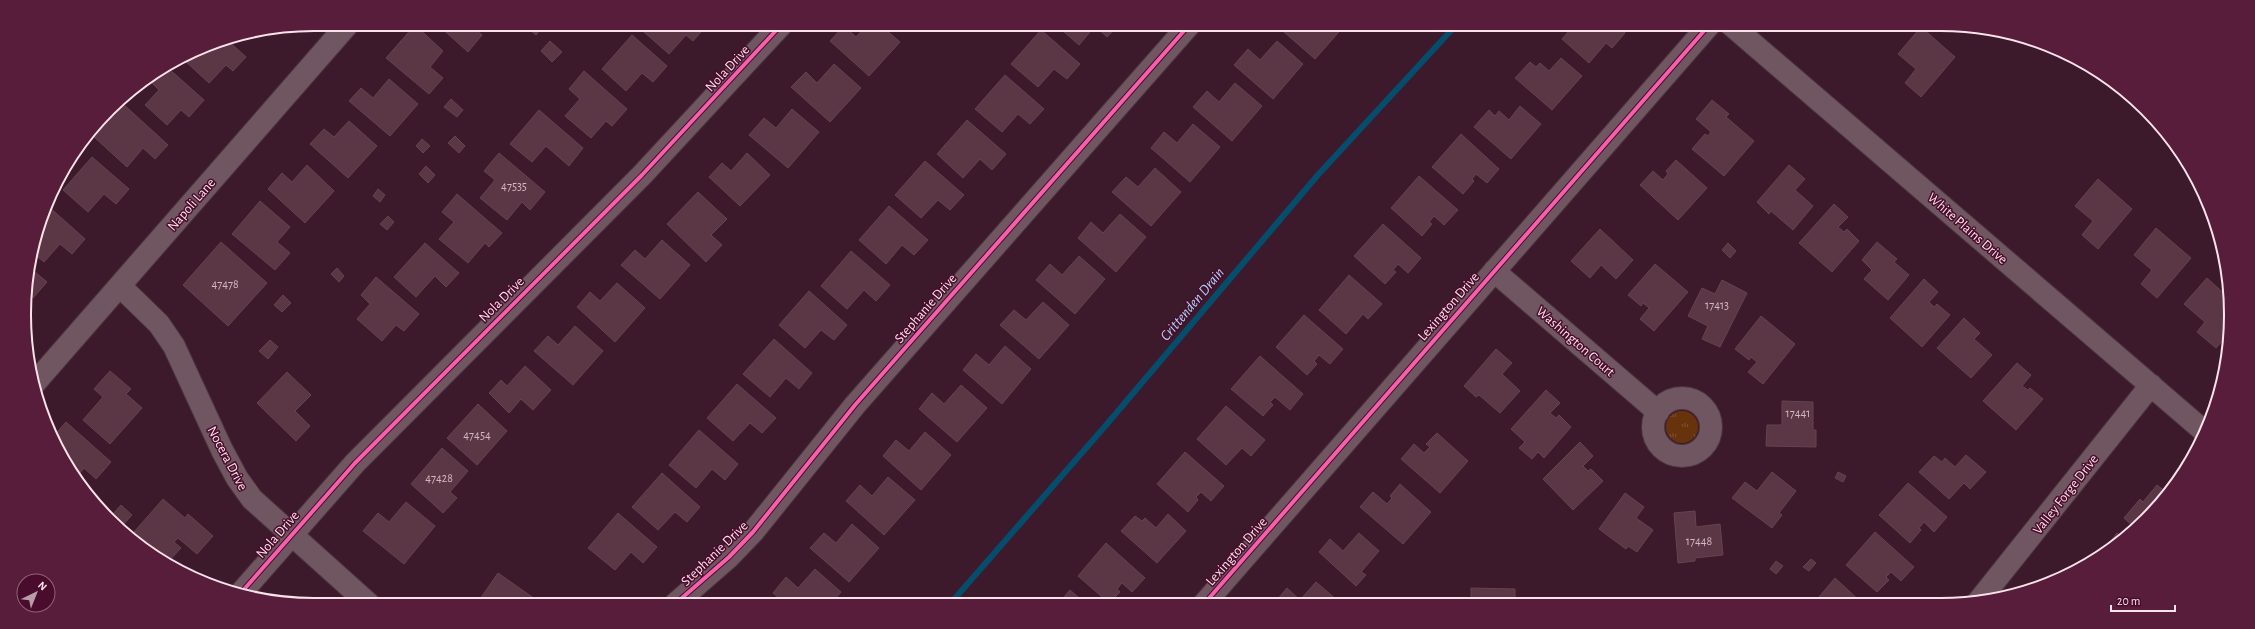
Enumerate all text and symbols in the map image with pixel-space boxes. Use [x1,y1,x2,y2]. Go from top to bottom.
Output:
street label: Nola Drive [703,43,752,94]
street label: Napoli Lane [165,176,218,234]
house number: 47535 [501,180,527,192]
street label: White Plains Drive [1925,191,2010,267]
water label: Crittenden Drain [1158,265,1227,344]
street label: Lexington Drive [1416,270,1482,343]
street label: Stephanie Drive [892,271,959,346]
street label: Nola Drive [476,274,527,325]
house number: 47478 [211,278,239,290]
house number: 17413 [1705,299,1729,311]
street label: Washington Court [1534,304,1618,380]
house number: 17441 [1786,407,1810,419]
street label: Nocera Drive [204,424,250,493]
house number: 47454 [463,429,491,441]
street label: Valley Forge Drive [2030,452,2101,537]
house number: 47428 [425,472,453,484]
street label: Nola Drive [254,508,302,561]
street label: Lexington Drive [1204,515,1270,588]
street label: Stephanie Drive [679,519,751,589]
house number: 17448 [1686,535,1712,547]
north arrow [16,573,56,613]
text: N [36,579,49,593]
scale bar [2111,587,2175,613]
text: 20 m [2117,595,2140,607]

